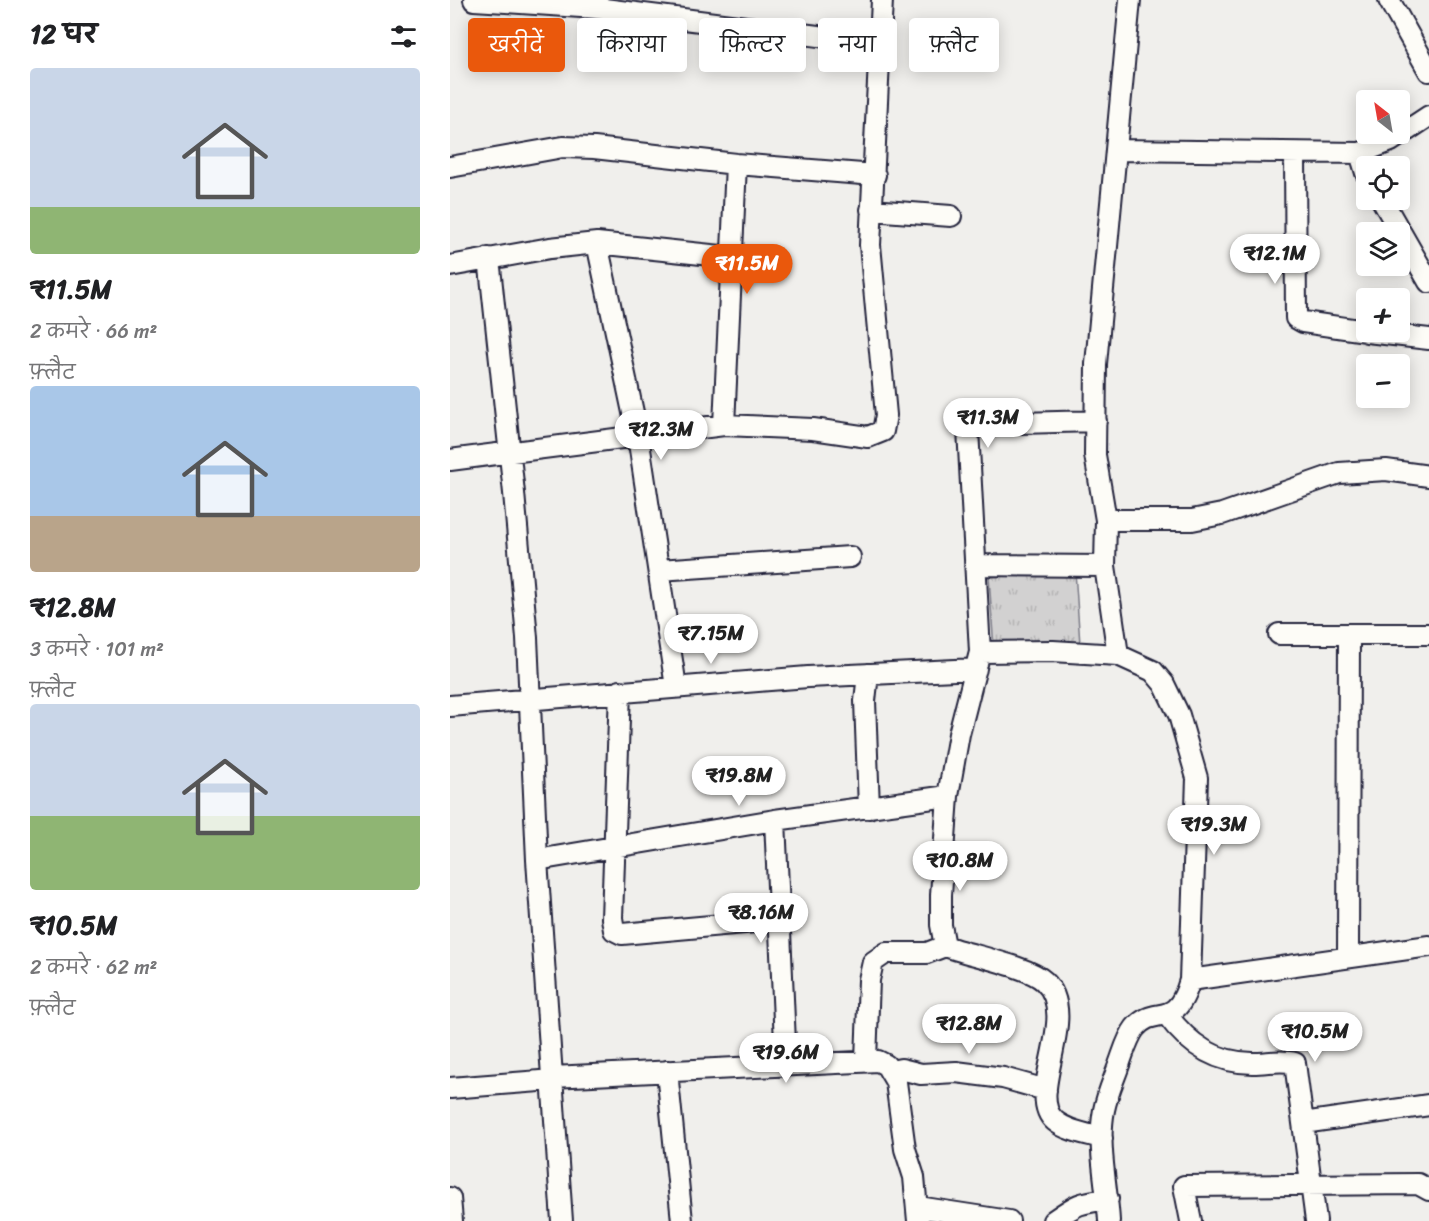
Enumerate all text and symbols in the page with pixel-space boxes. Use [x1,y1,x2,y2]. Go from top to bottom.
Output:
text: 12 घर [30,11,98,57]
chip: खरीदें [468,18,565,72]
chip: किराया [577,18,687,72]
chip: फ़िल्टर [699,18,806,72]
chip: नया [818,18,897,72]
chip: फ़्लैट [909,18,999,72]
icon: filters [387,20,420,53]
north arrow [1356,90,1410,144]
map controls [1356,90,1410,408]
icon: home [171,107,279,215]
button: locate [1356,156,1410,210]
button: layers [1356,222,1410,276]
pin: ₹12.1M [1226,234,1324,285]
text: ₹12.1M [1244,236,1306,271]
pin: ₹11.5M [698,244,796,295]
text: ₹11.5M [716,246,778,281]
text: ₹11.5M [30,266,112,312]
button: + [1356,288,1410,342]
text: 2 कमरे · 66 m² [30,314,157,349]
button: − [1356,354,1410,408]
text: फ़्लैट [30,355,76,390]
pin: ₹11.3M [939,398,1037,449]
text: ₹11.3M [957,400,1019,435]
pin: ₹12.3M [612,410,710,461]
text: ₹12.3M [629,412,693,447]
icon: home [171,425,279,533]
text: ₹12.8M [30,584,115,630]
pin: ₹7.15M [662,614,760,665]
text: ₹7.15M [678,616,744,651]
text: 3 कमरे · 101 m² [30,632,164,667]
text: फ़्लैट [30,673,76,708]
icon: home [171,743,279,851]
pin: ₹19.8M [690,756,788,807]
text: ₹19.8M [706,758,772,793]
pin: ₹19.3M [1165,805,1263,856]
text: ₹19.3M [1181,807,1247,842]
pin: ₹10.8M [911,841,1009,892]
text: ₹10.8M [927,843,993,878]
pin: ₹8.16M [712,893,810,944]
text: ₹8.16M [728,895,794,930]
text: ₹10.5M [30,902,117,948]
text: 2 कमरे · 62 m² [30,950,157,985]
text: फ़्लैट [30,991,76,1026]
pin: ₹12.8M [920,1004,1018,1055]
text: ₹12.8M [936,1006,1002,1041]
pin: ₹10.5M [1266,1012,1364,1063]
text: ₹10.5M [1282,1014,1349,1049]
pin: ₹19.6M [737,1033,835,1084]
text: ₹19.6M [753,1035,819,1070]

